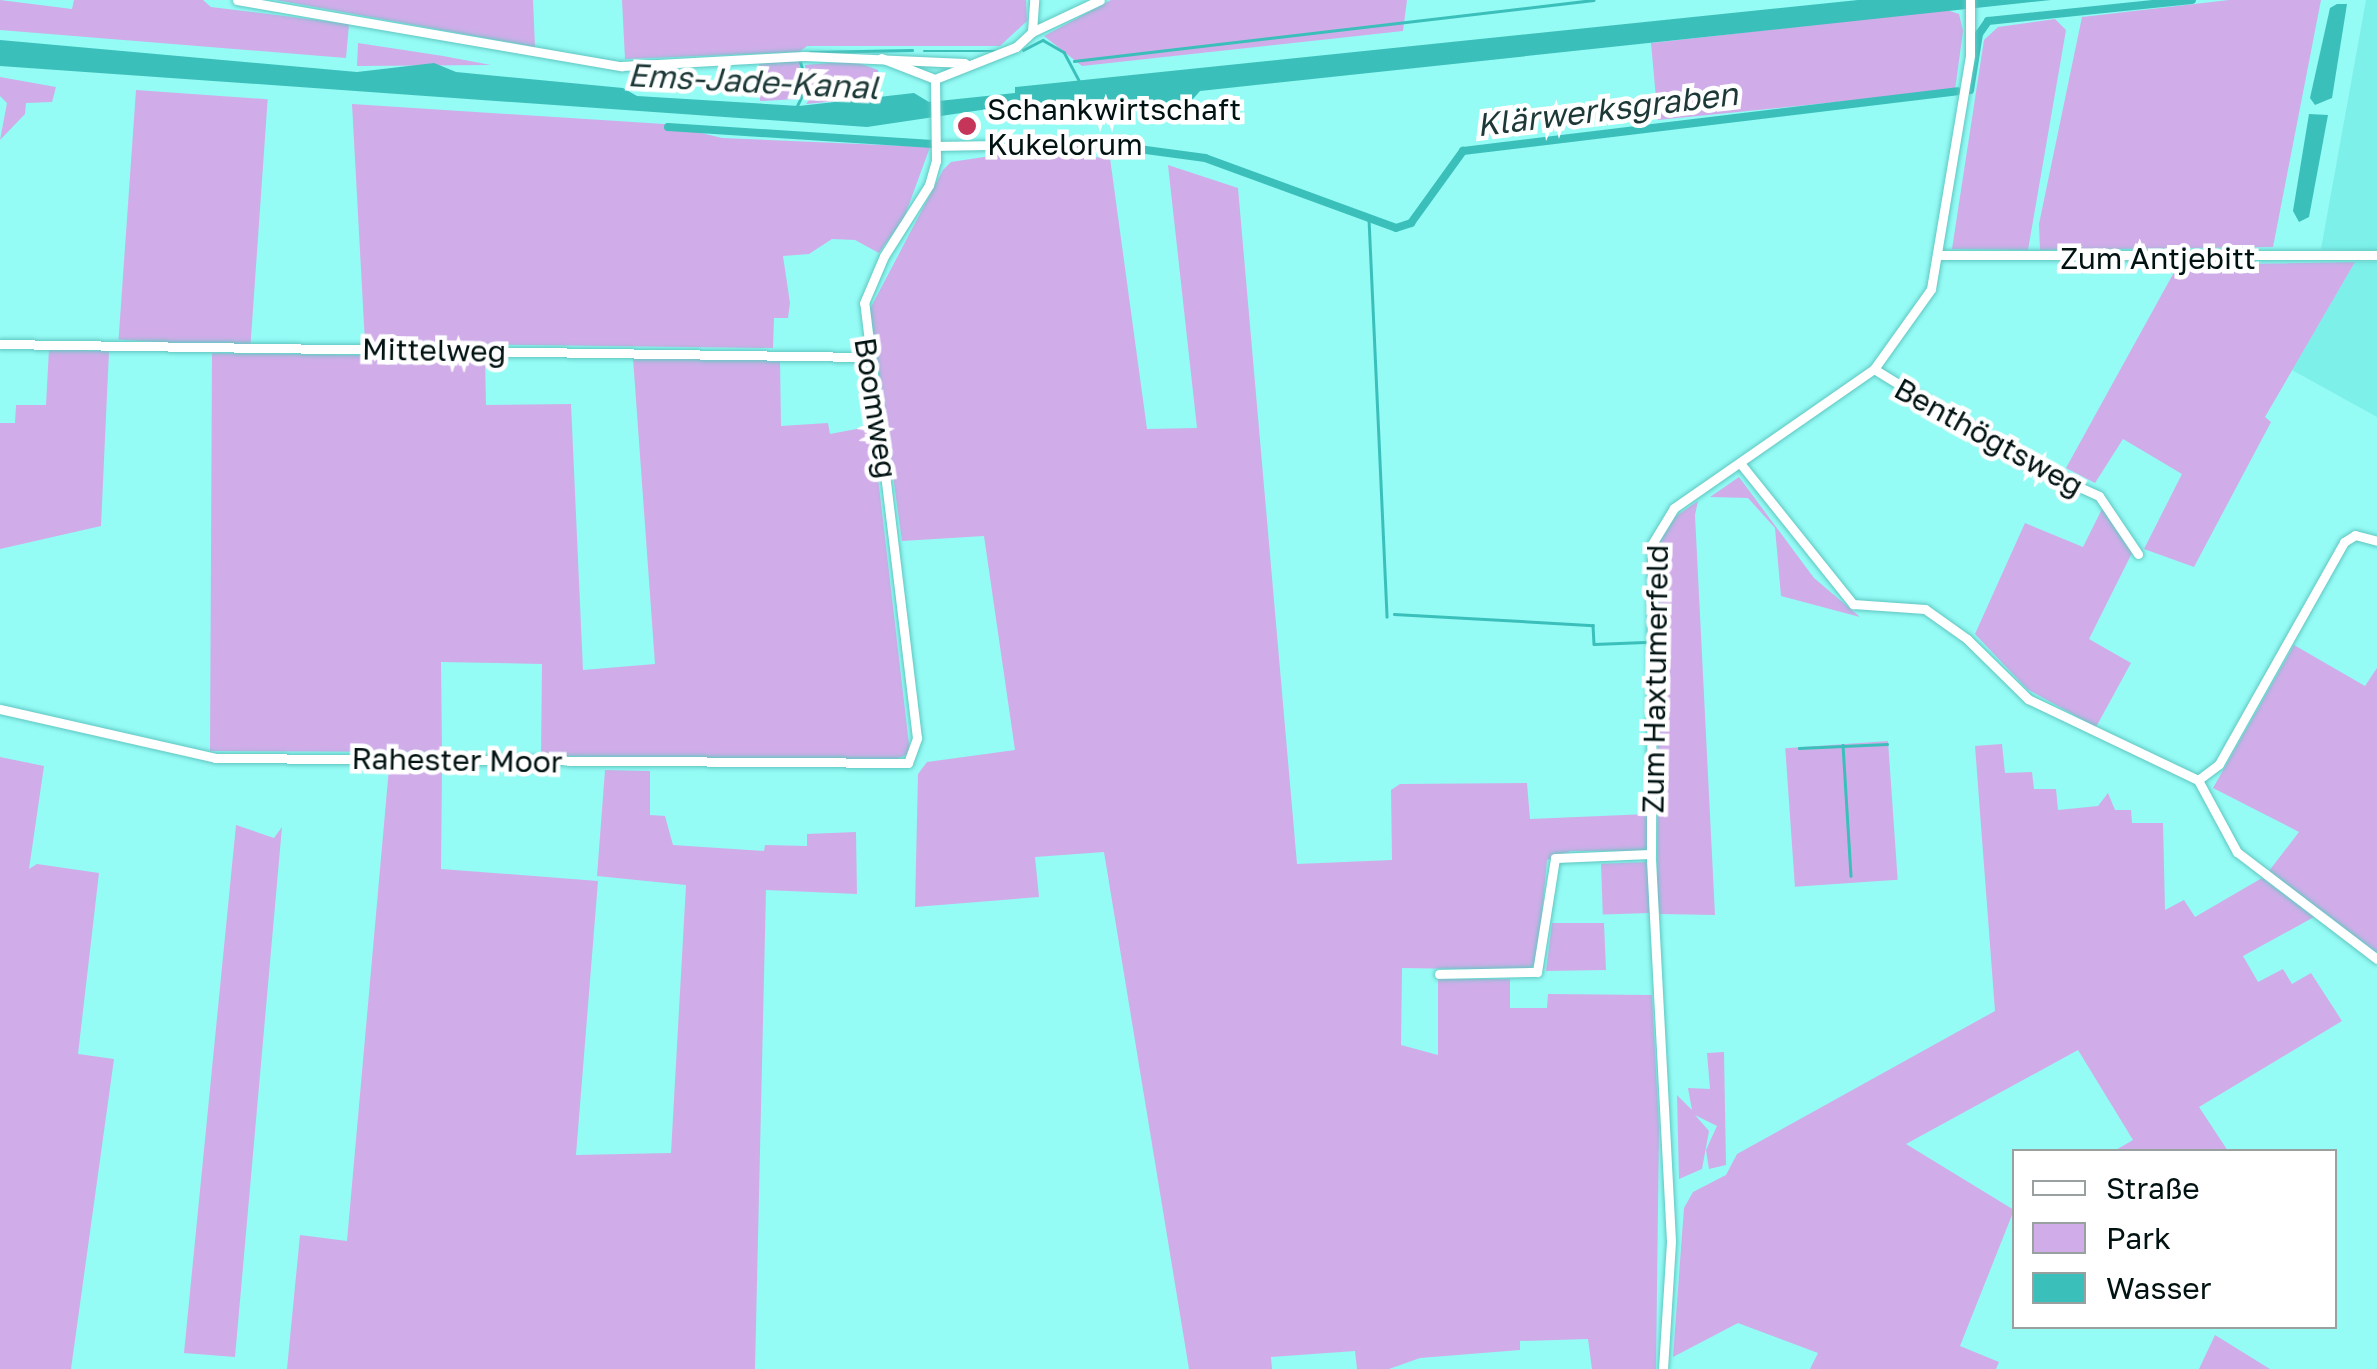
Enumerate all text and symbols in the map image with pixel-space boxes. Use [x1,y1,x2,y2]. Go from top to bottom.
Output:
water label: Ems-Jade-Kanal [627,55,879,107]
water label: Klärwerksgraben [1474,74,1740,144]
place label: Schankwirtschaft Kukelorum [987,91,1241,162]
marker: Schankwirtschaft Kukelorum [956,115,978,137]
street label: Zum Antjebitt [2060,240,2256,276]
street label: Mittelweg [362,331,506,369]
street label: Boomweg [847,335,905,481]
street label: Benthögtsweg [1888,370,2090,504]
street label: Zum Haxtumerfeld [1635,544,1675,814]
street label: Rahester Moor [351,740,563,780]
legend [2012,1149,2337,1329]
text: Straße [2106,1170,2200,1206]
text: Park [2106,1220,2171,1256]
text: Wasser [2106,1270,2211,1306]

